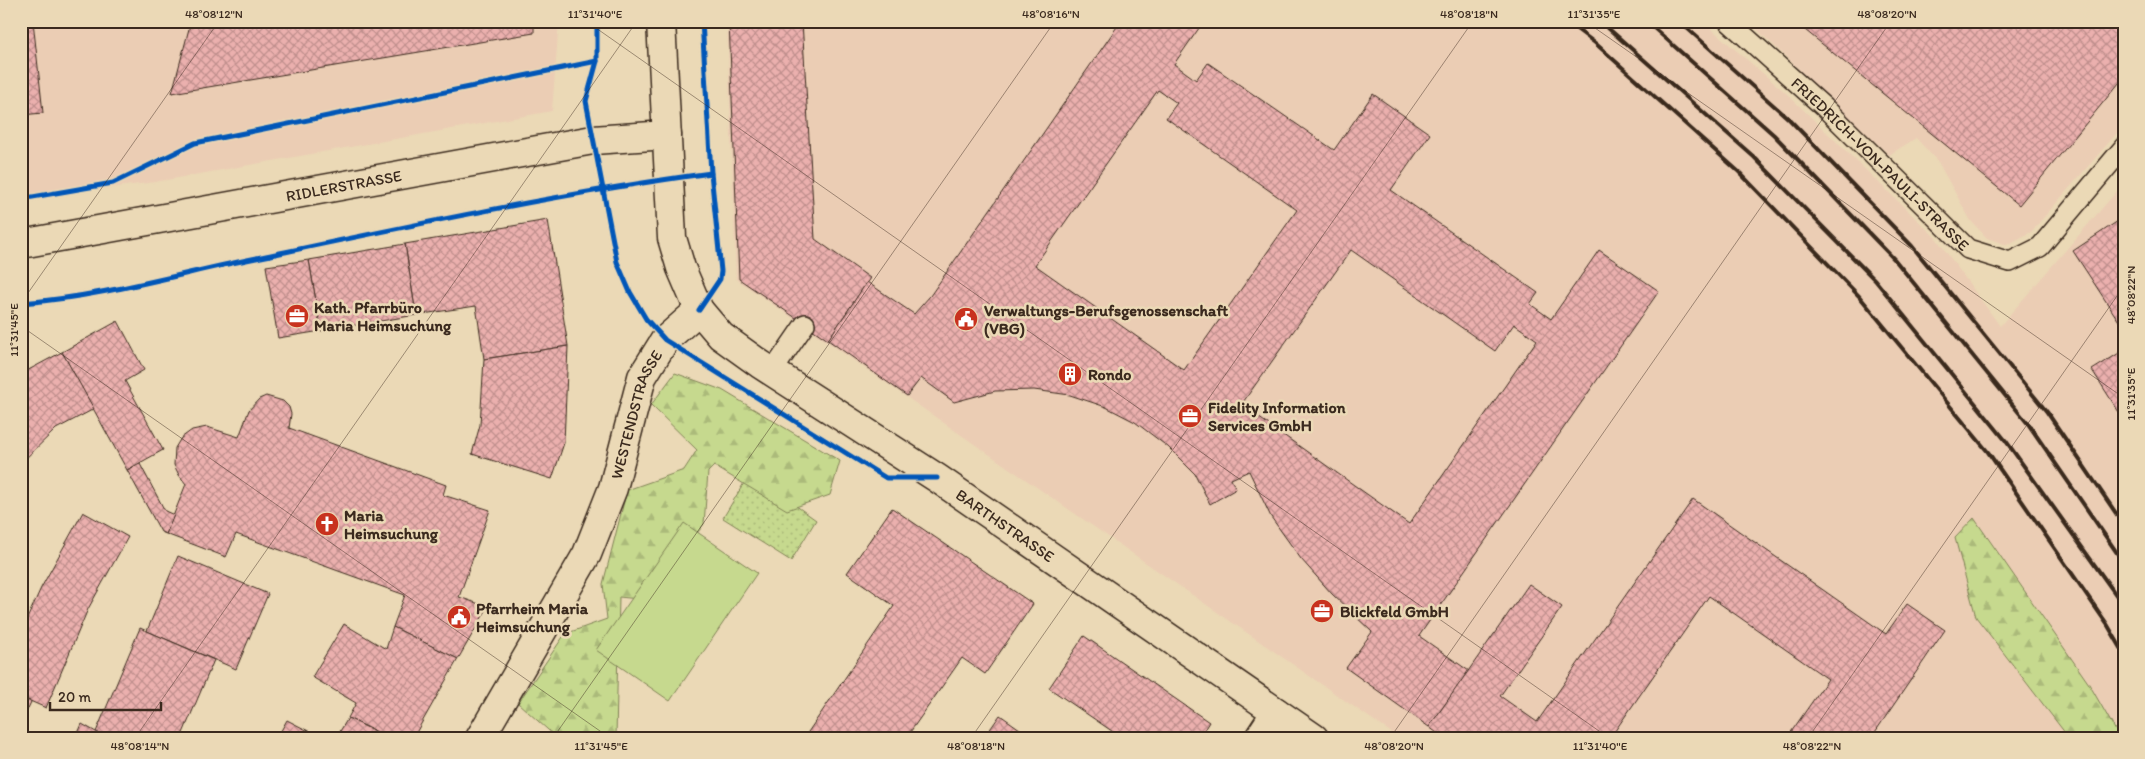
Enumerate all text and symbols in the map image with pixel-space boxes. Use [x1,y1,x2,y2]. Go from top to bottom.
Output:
text: 48°08'12"N [185,7,243,21]
text: 11°31'40"E [568,7,623,21]
text: 48°08'16"N [1022,7,1080,21]
text: 48°08'18"N [1440,7,1498,21]
text: 11°31'35"E [1568,7,1621,21]
text: 48°08'20"N [1857,7,1917,21]
street label: FRIEDRICH-VON-PAULI-STRASSE [1787,73,1973,255]
street label: RIDLERSTRASSE [284,166,403,206]
text: 48°08'22"N [2124,266,2138,324]
place label: Kath. Pfarrbüro Maria Heimsuchung [314,298,452,336]
place label: Verwaltungs-Berufsgenossenschaft (VBG) [984,301,1228,339]
text: 11°31'45"E [7,303,21,357]
office icon: Kath. Pfarrbüro Maria Heimsuchung [284,303,310,329]
public building icon: Verwaltungs-Berufsgenossenschaft (VBG) [953,306,979,332]
street label: WESTENDSTRASSE [607,346,667,481]
building icon: Rondo [1057,361,1083,387]
place label: Rondo [1088,365,1132,384]
text: 11°31'35"E [2124,367,2138,420]
place label: Fidelity Information Services GmbH [1208,398,1347,435]
office icon: Fidelity Information Services GmbH [1177,403,1203,429]
street label: BARTHSTRASSE [952,485,1058,566]
place label: Maria Heimsuchung [344,506,439,544]
church icon: Maria Heimsuchung [314,511,340,537]
office icon: Blickfeld GmbH [1309,598,1335,624]
place label: Pfarrheim Maria Heimsuchung [476,599,589,637]
place label: Blickfeld GmbH [1340,602,1449,621]
public building icon: Pfarrheim Maria Heimsuchung [446,604,472,630]
scale bar [50,679,161,711]
text: 20 m [58,688,92,706]
text: 48°08'14"N [111,739,169,753]
text: 11°31'45"E [574,739,628,753]
text: 48°08'18"N [947,739,1005,753]
text: 48°08'20"N [1364,739,1424,753]
text: 11°31'40"E [1573,739,1628,753]
text: 48°08'22"N [1783,739,1841,753]

